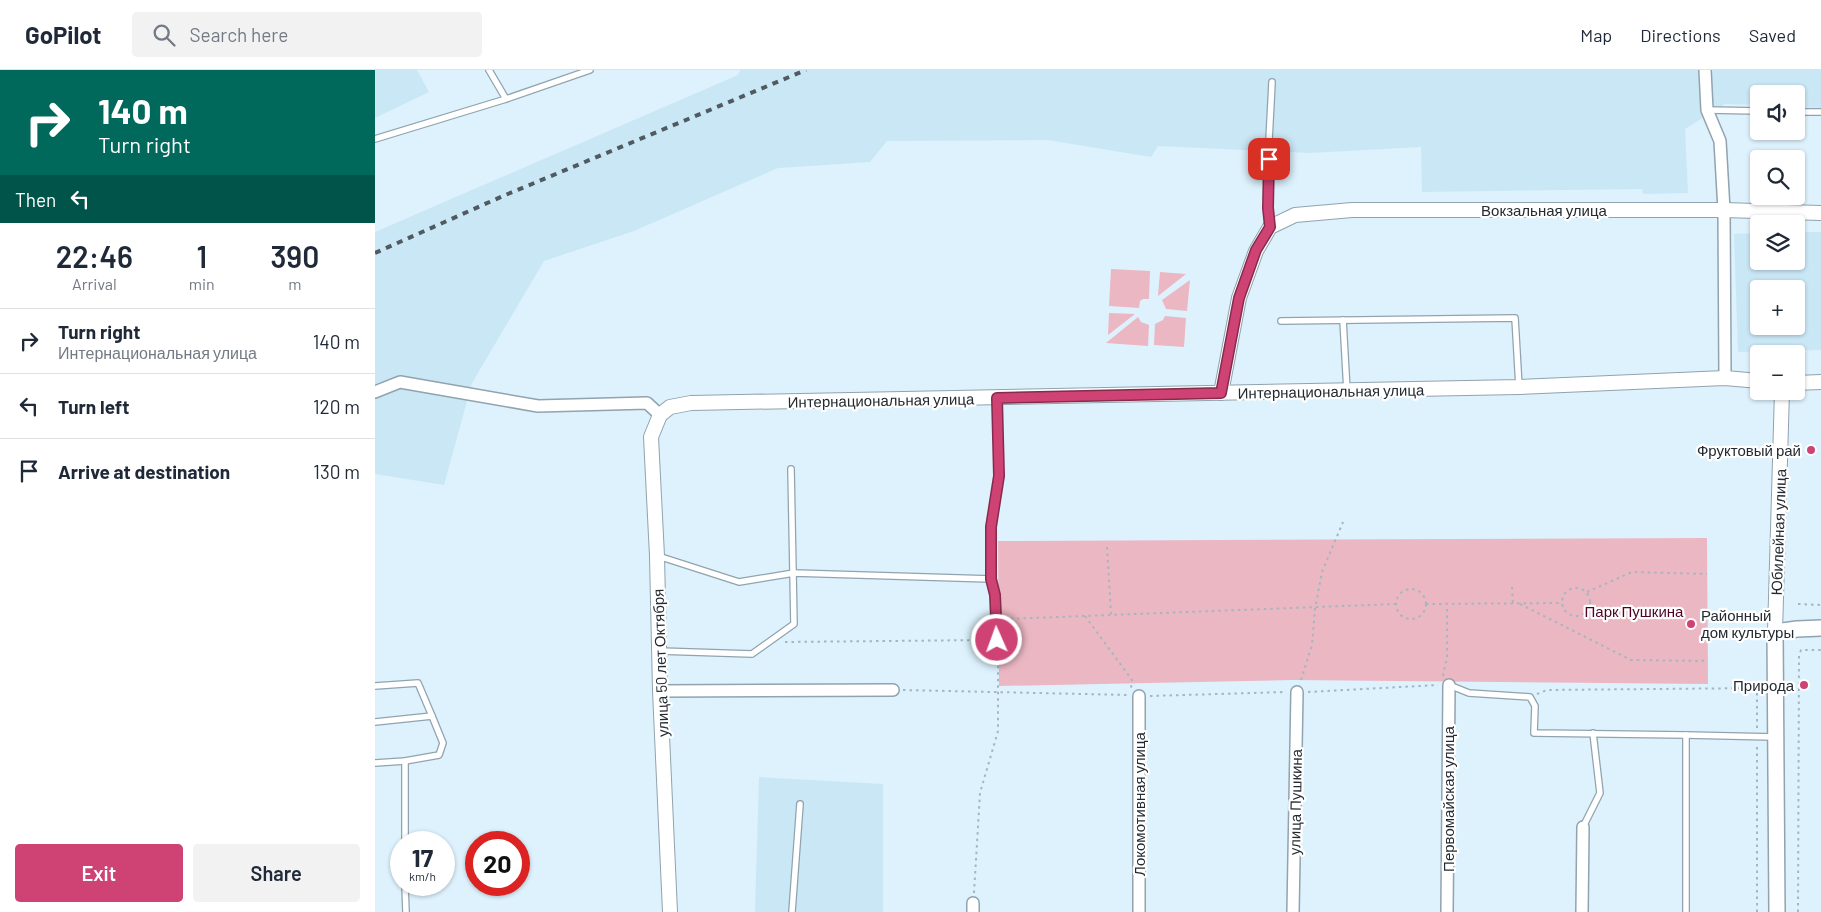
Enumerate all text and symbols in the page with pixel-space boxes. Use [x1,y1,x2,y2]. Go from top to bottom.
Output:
search box [132,12,482,57]
text: GoPilot [25,20,102,49]
icon: search [150,21,178,49]
text: Search here [190,23,288,46]
text: Map [1580,24,1612,46]
text: Directions [1640,24,1721,46]
text: Saved [1749,24,1796,46]
map controls [1750,85,1805,400]
button: sound [1750,85,1805,140]
text: 140 m [98,89,188,131]
icon: right [15,90,80,155]
text: Turn right [98,131,191,157]
pin [1248,138,1290,180]
icon: arrive [1255,145,1283,173]
button: search [1750,150,1805,205]
icon: left [66,185,94,213]
text: Then [15,188,56,211]
street label: Вокзальная улица [1481,201,1608,219]
button: layers [1750,215,1805,270]
text: 22:46 [56,238,133,274]
text: 1 [196,238,207,274]
text: 390 [270,238,319,274]
text: Arrival [72,274,117,293]
text: min [189,274,215,293]
text: m [288,274,301,293]
button: + [1750,280,1805,335]
text: Turn right [58,320,140,343]
icon: right [15,327,43,355]
text: 140 m [313,330,360,353]
text: Интернациональная улица [58,343,257,362]
button: − [1750,345,1805,400]
street label: Интернациональная улица [1238,380,1425,402]
street label: Интернациональная улица [788,389,975,411]
icon: left [15,392,43,420]
text: Turn left [58,395,129,418]
text: 120 m [313,395,360,418]
place label: Фруктовый рай [1697,441,1801,459]
marker: Фруктовый рай [1805,444,1817,456]
icon: arrive [15,457,43,485]
text: Arrive at destination [58,460,230,483]
text: 130 m [313,460,360,483]
street label: Юбилейная улица [1767,468,1789,596]
street label: улица 50 лет Октября [648,589,672,737]
park label: Парк Пушкина [1585,602,1684,620]
place label: Районный дом культуры [1701,606,1794,641]
position arrow [970,613,1022,665]
marker: Районный дом культуры [1685,618,1697,630]
place label: Природа [1733,676,1795,694]
marker: Природа [1798,679,1810,691]
street label: Первомайская улица [1439,725,1457,872]
street label: Локомотивная улица [1130,731,1148,876]
street label: улица Пушкина [1285,748,1305,855]
speed limit sign: 20 [465,831,530,896]
text: 17 [412,842,433,872]
button: Exit [15,844,183,902]
button: Share [193,844,360,902]
text: km/h [409,869,436,883]

